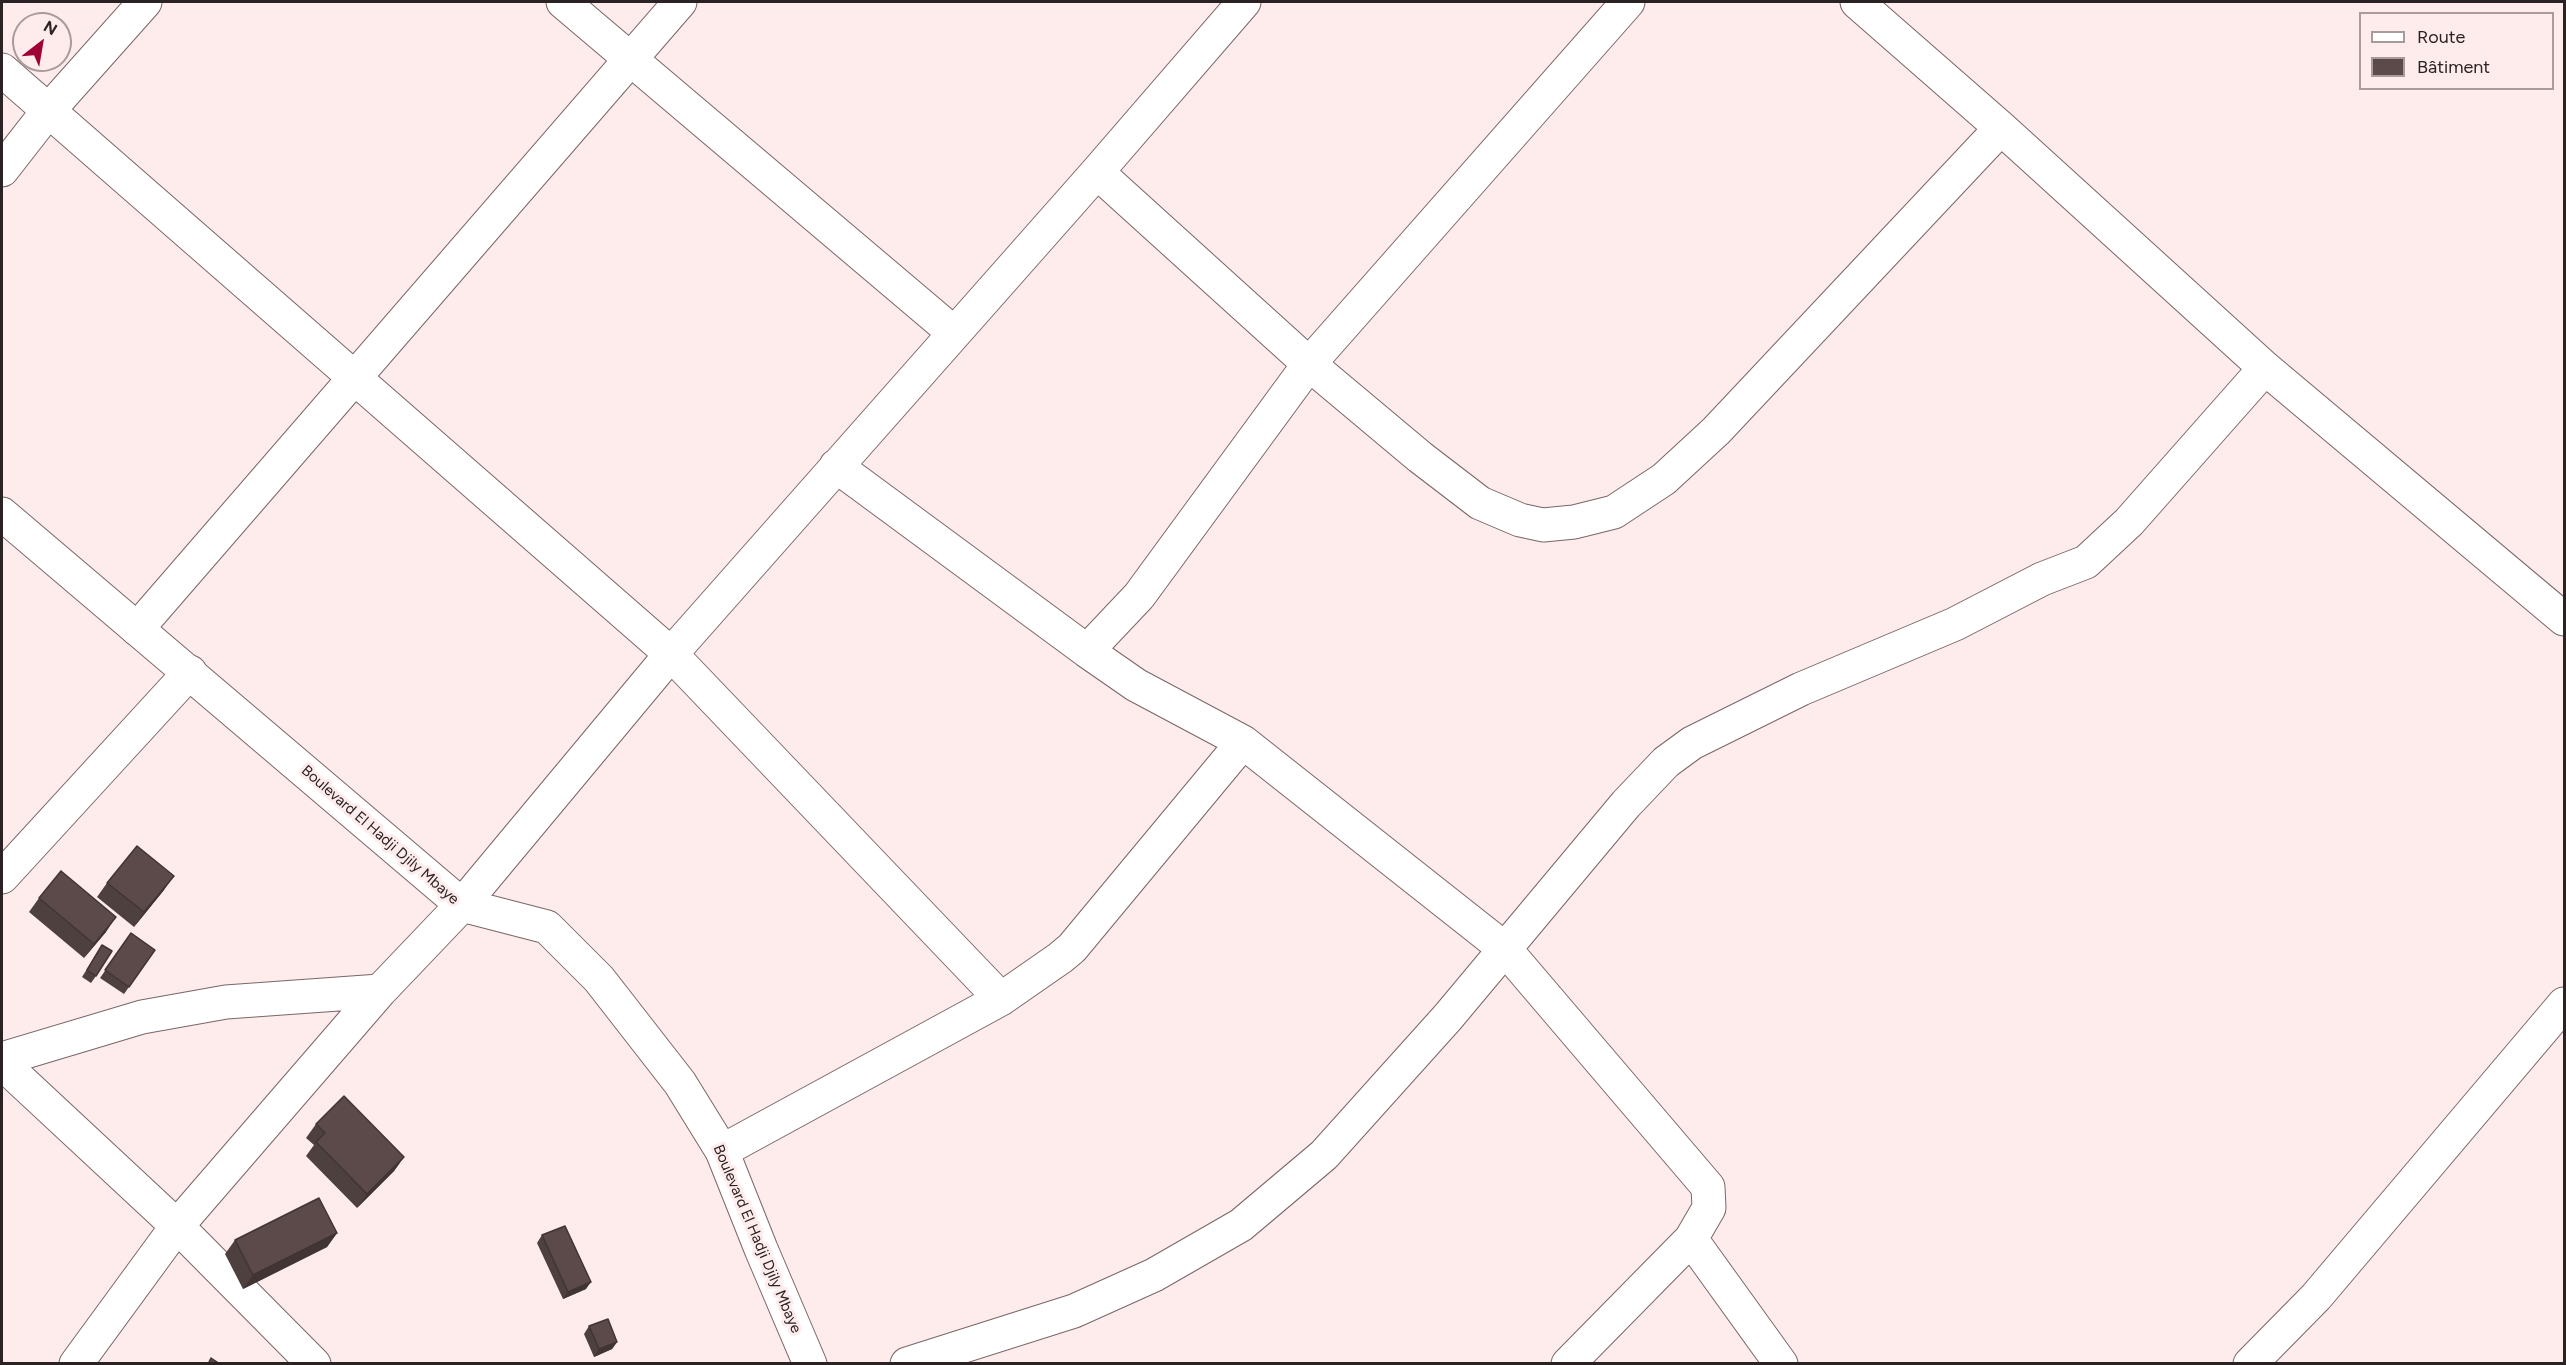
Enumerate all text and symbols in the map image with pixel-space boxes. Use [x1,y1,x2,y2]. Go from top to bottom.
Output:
north arrow [12,12,72,72]
legend [2359,12,2554,90]
text: N [40,17,61,39]
text: Route [2417,26,2465,48]
text: Bâtiment [2417,56,2490,78]
street label: Boulevard El Hadji Djily Mbaye [298,762,462,908]
street label: Boulevard El Hadji Djily Mbaye [709,1142,805,1336]

